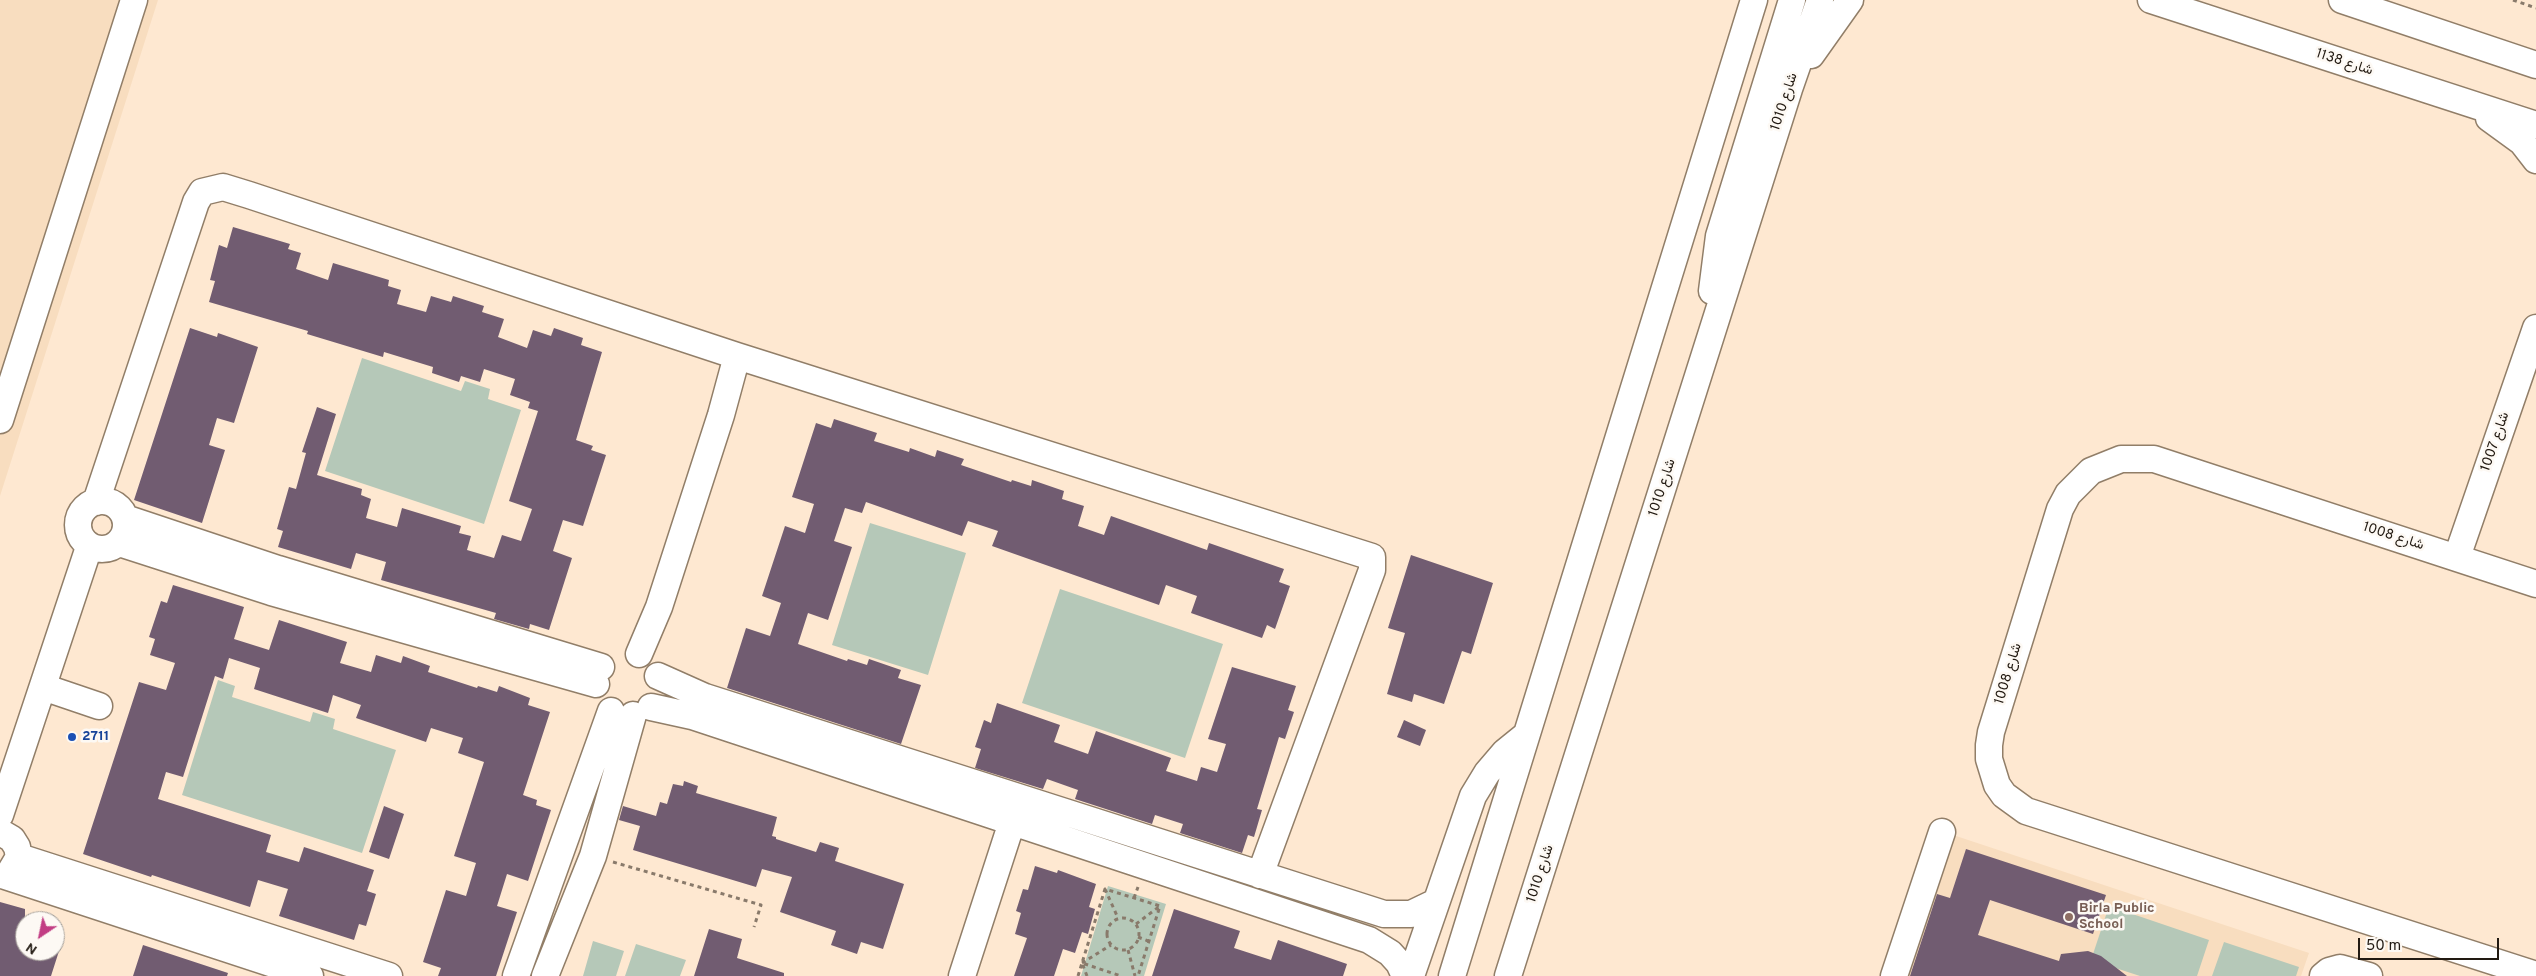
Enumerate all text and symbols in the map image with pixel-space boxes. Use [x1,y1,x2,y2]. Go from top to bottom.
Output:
street label: شارع 1138 [2313,46,2375,80]
street label: شارع 1010 [1768,71,1802,133]
street label: شارع 1007 [2478,410,2514,474]
street label: شارع 1010 [1646,457,1680,519]
street label: شارع 1008 [2360,519,2426,555]
street label: شارع 1008 [1992,641,2026,707]
place label: 2711 [82,729,109,745]
marker: 2711 [66,731,78,743]
street label: شارع 1010 [1524,843,1558,905]
place label: Birla Public School [2079,901,2155,934]
north arrow [15,911,65,961]
marker: Birla Public School [2063,911,2075,923]
scale bar [2361,928,2502,960]
text: 50 m [2366,937,2401,956]
text: N [23,938,41,958]

